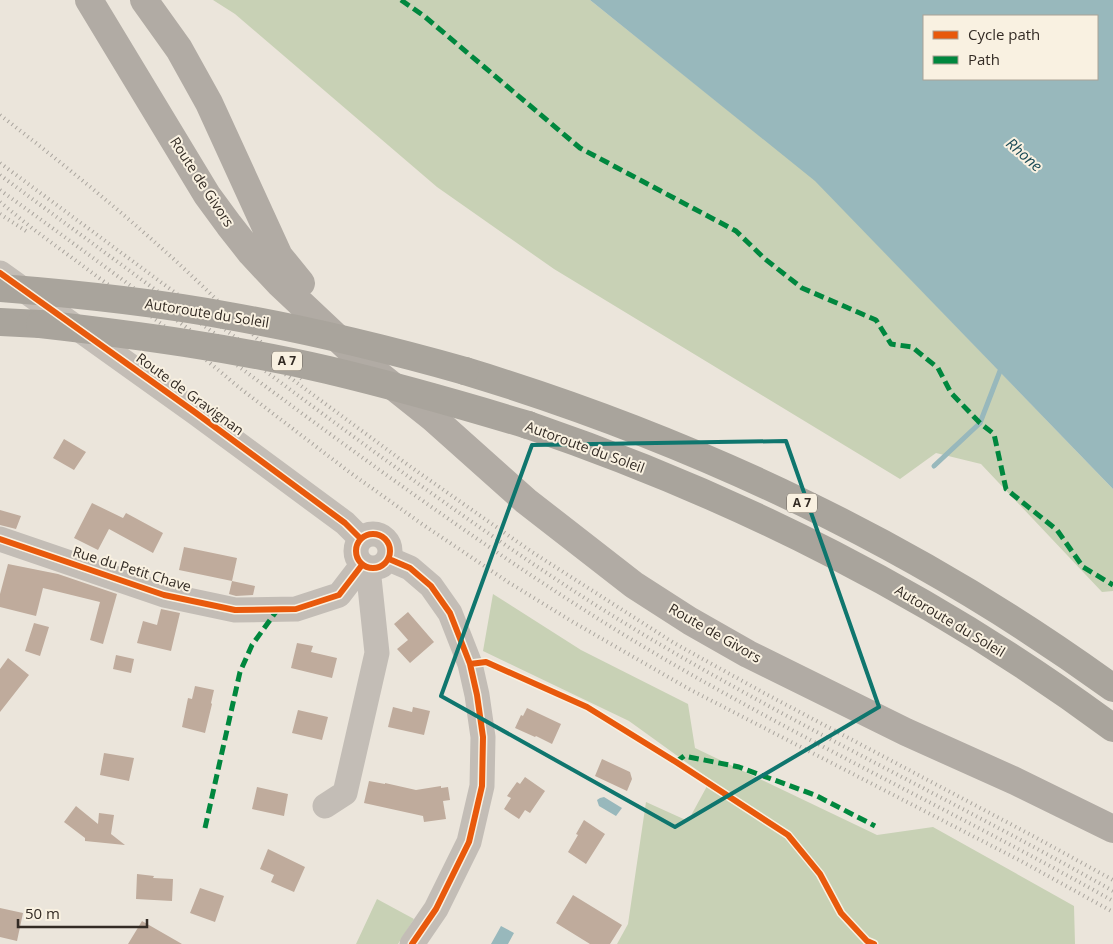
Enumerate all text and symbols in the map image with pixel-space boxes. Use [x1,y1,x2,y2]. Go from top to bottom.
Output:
legend [923,15,1098,80]
text: Cycle path [968,24,1040,44]
text: Path [968,49,1000,69]
street label: Route de Givors [166,133,239,231]
water label: Rhone [1002,133,1047,176]
street label: Autoroute du Soleil [144,293,271,332]
street label: Route de Gravignan [133,348,248,439]
road number: A 7 [272,352,302,371]
street label: Autoroute du Soleil [523,416,647,477]
road number: A 7 [787,493,817,512]
street label: Rue du Petit Chave [71,541,194,596]
street label: Autoroute du Soleil [892,580,1009,661]
street label: Route de Givors [666,598,765,667]
scale bar [18,896,146,928]
text: 50 m [25,903,60,923]

